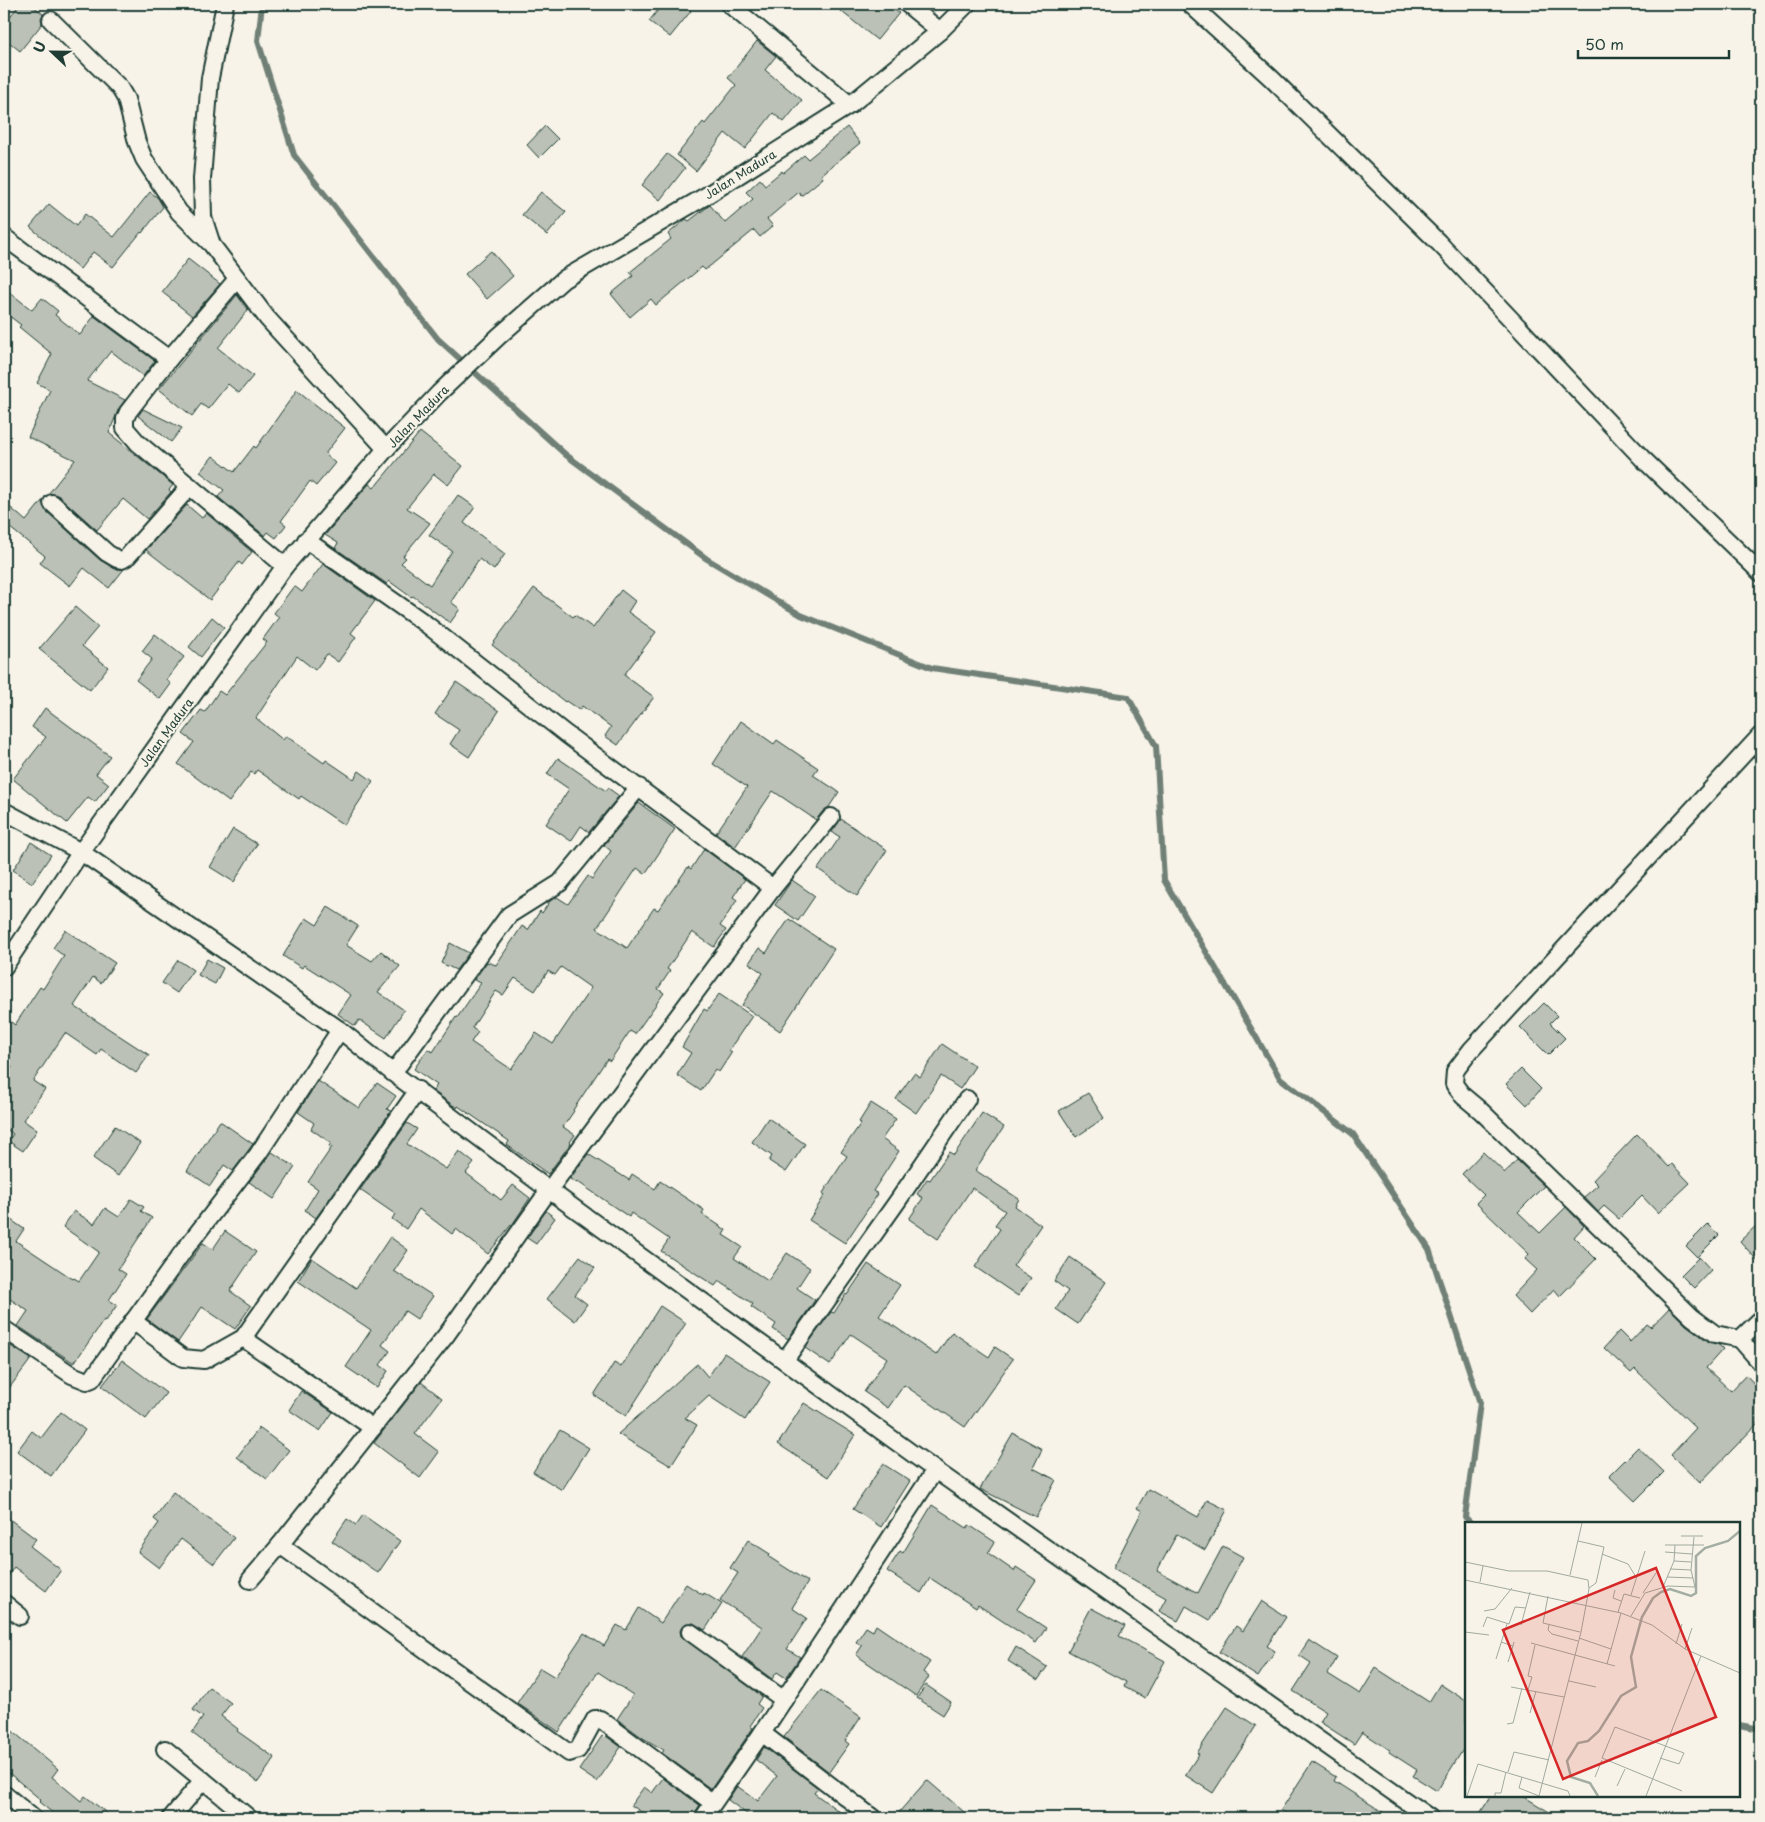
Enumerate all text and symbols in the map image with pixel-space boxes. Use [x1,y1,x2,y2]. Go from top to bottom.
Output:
north arrow [28,28,78,78]
scale bar [1578,28,1729,60]
text: 50 m [1585,32,1624,55]
text: U [28,38,51,56]
street label: Jalan Madura [701,144,780,203]
street label: Jalan Madura [383,380,453,452]
street label: Jalan Madura [135,693,198,770]
inset map [1465,1522,1740,1797]

